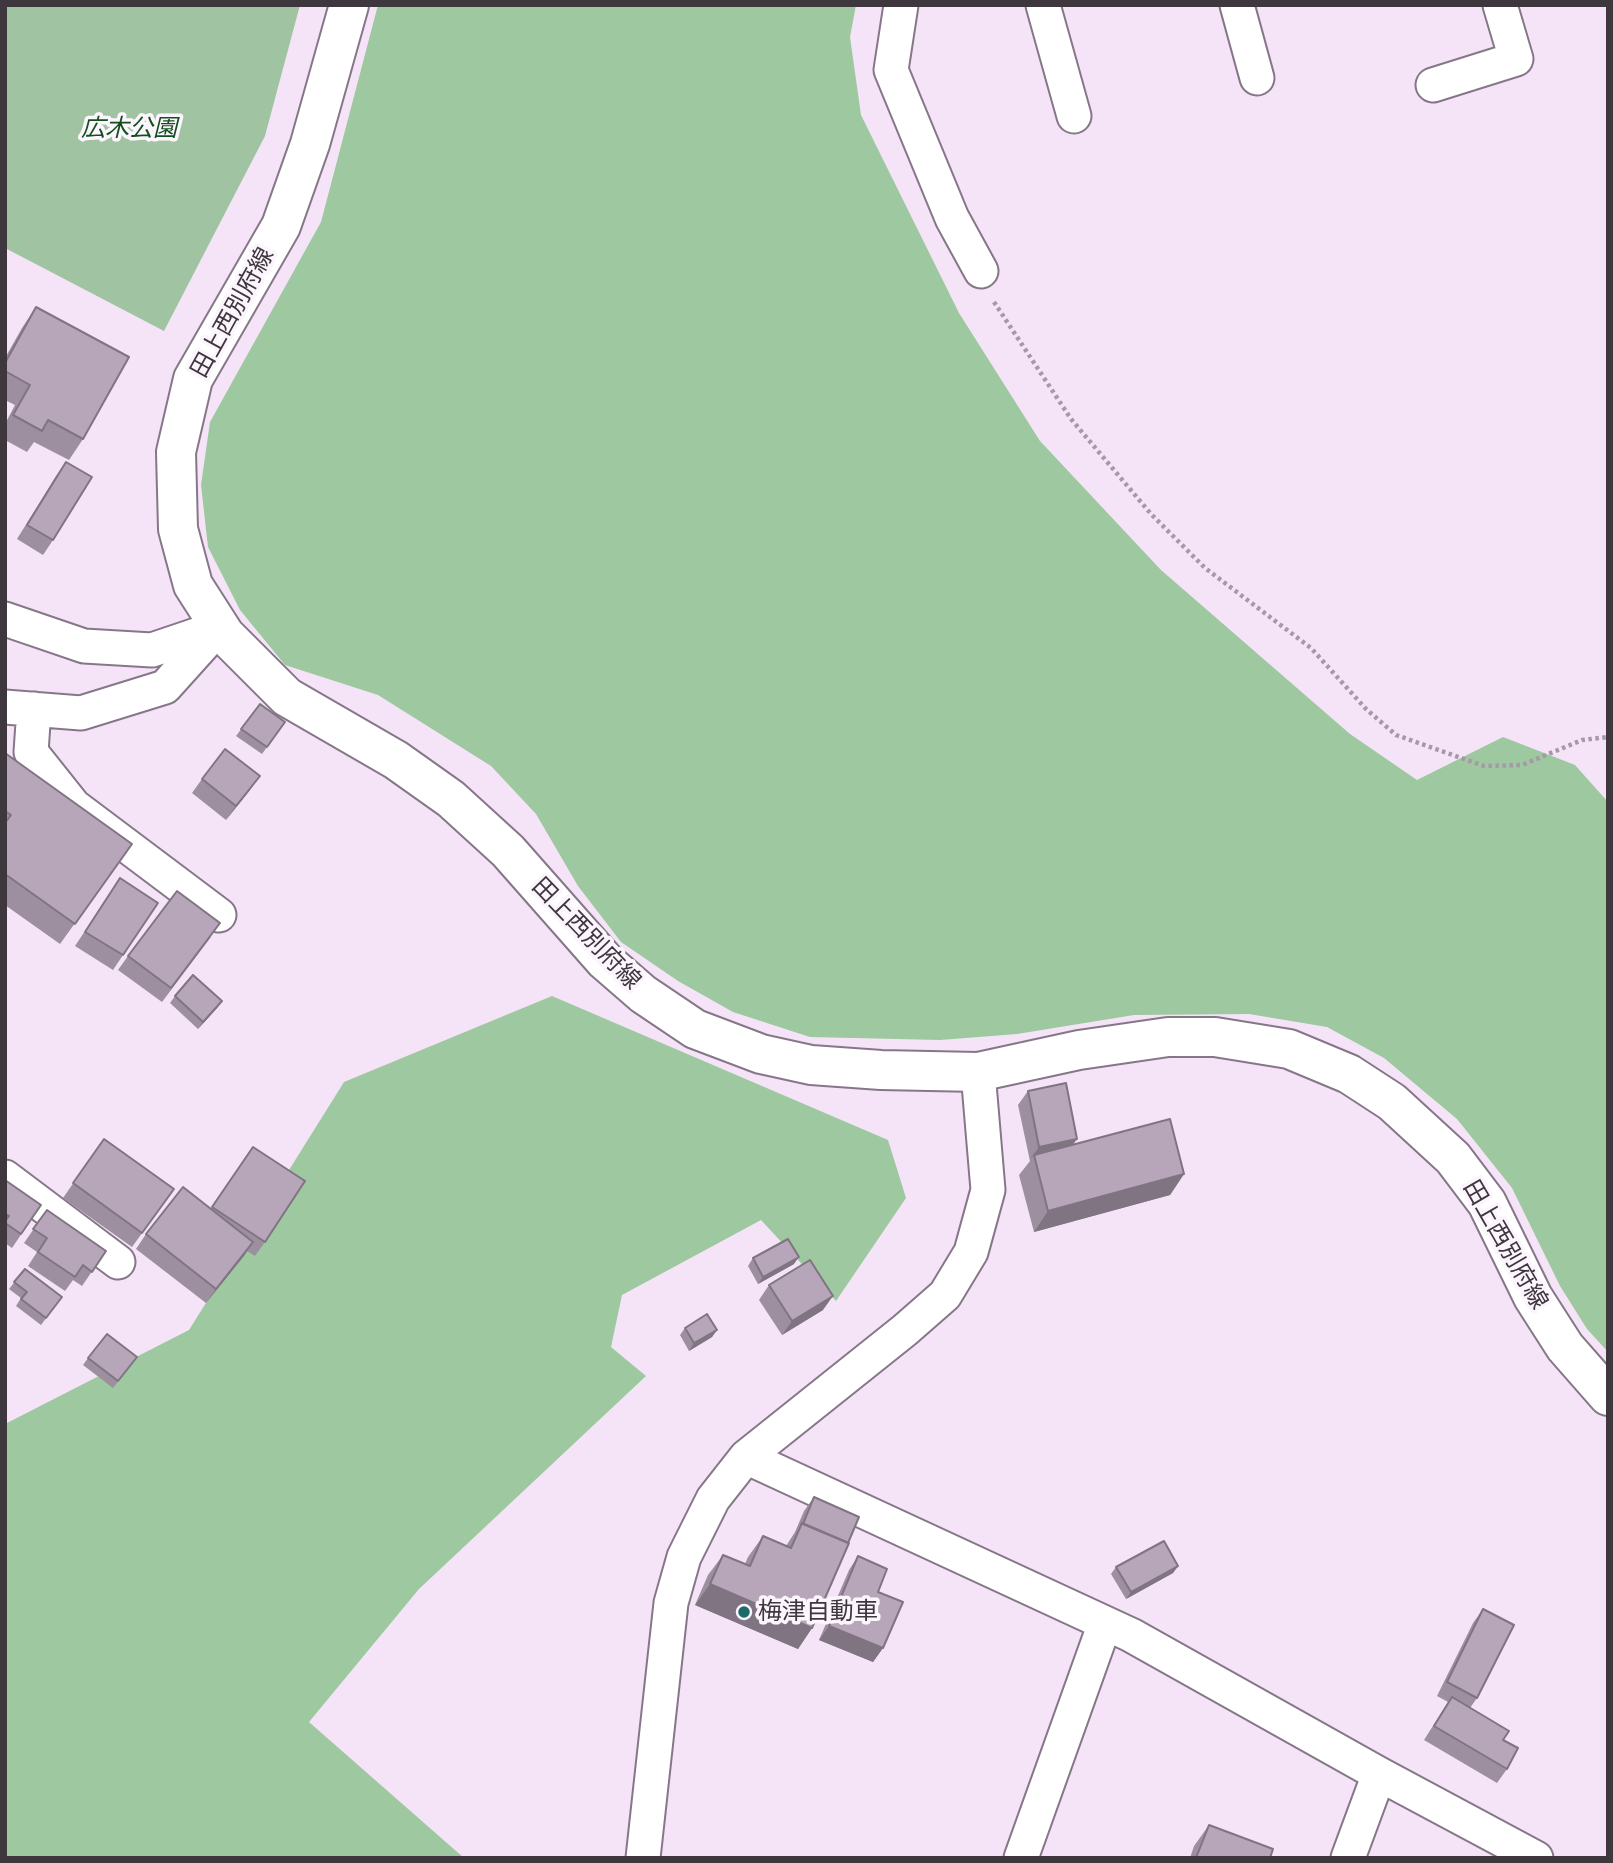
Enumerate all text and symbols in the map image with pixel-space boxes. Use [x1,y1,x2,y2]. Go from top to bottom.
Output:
park label: 広木公園 [81,115,177,143]
street label: 田上西別府線 [185,243,281,383]
street label: 田上西別府線 [526,872,646,996]
street label: 田上西別府線 [1457,1175,1553,1315]
place label: 梅津自動車 [758,1598,878,1626]
marker: 梅津自動車 [736,1604,752,1620]

